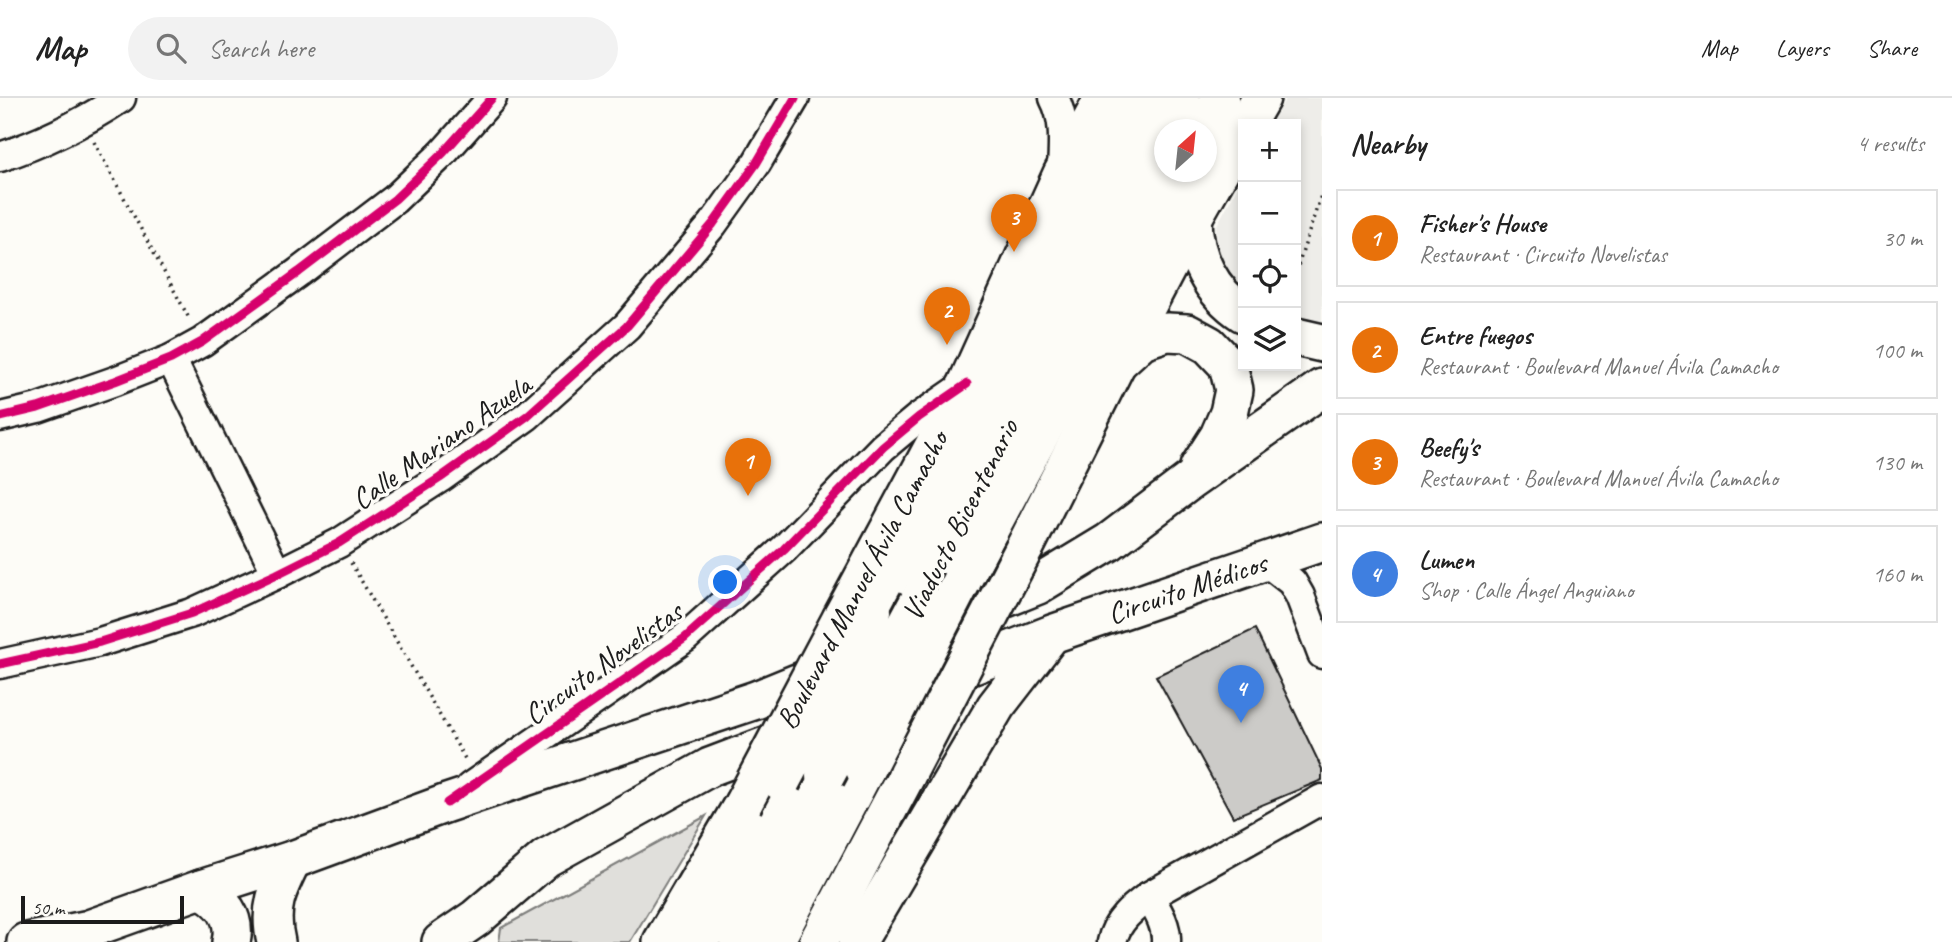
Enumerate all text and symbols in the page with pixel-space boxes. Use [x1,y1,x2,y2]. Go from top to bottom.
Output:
search box [128,17,618,80]
text: Map [35,27,86,69]
icon: search [152,29,190,67]
text: Search here [208,32,314,65]
text: Map [1701,33,1738,63]
text: Layers [1776,33,1829,63]
text: Share [1867,33,1917,63]
north arrow [1154,119,1217,182]
map controls [1238,119,1301,371]
button: + [1238,119,1301,182]
text: Nearby [1350,125,1426,163]
text: 4 results [1857,129,1924,158]
button: − [1238,182,1301,245]
pin: 3 [991,194,1037,252]
text: Fisher's House [1419,207,1546,240]
text: 1 [1370,224,1380,253]
text: 30 m [1883,224,1922,253]
text: Restaurant · Circuito Novelistas [1419,240,1667,269]
button: locate [1238,245,1301,308]
pin: 2 [924,287,970,345]
button: layers [1238,308,1301,371]
text: Entre fuegos [1419,319,1532,352]
text: 2 [1370,336,1380,365]
text: 100 m [1873,336,1922,365]
text: Restaurant · Boulevard Manuel Ávila Camacho [1419,352,1778,381]
street label: Calle Mariano Azuela [344,364,540,518]
street label: Viaducto Bicentenario [893,412,1028,627]
street label: Boulevard Manuel Ávila Camacho [767,422,958,735]
text: Beefy's [1419,431,1479,464]
pin: 1 [725,438,771,496]
text: 3 [1370,448,1380,477]
text: 130 m [1873,448,1922,477]
text: Restaurant · Boulevard Manuel Ávila Camacho [1419,464,1778,493]
street label: Circuito Médicos [1102,542,1274,633]
text: Lumen [1419,543,1474,576]
text: 4 [1370,560,1380,589]
text: 160 m [1873,560,1922,589]
your location [708,565,742,599]
text: Shop · Calle Ángel Anguiano [1419,576,1633,605]
street label: Circuito Novelistas [516,591,692,733]
pin: 4 [1218,665,1264,723]
scale bar [21,893,184,925]
text: 50 m [32,896,64,920]

